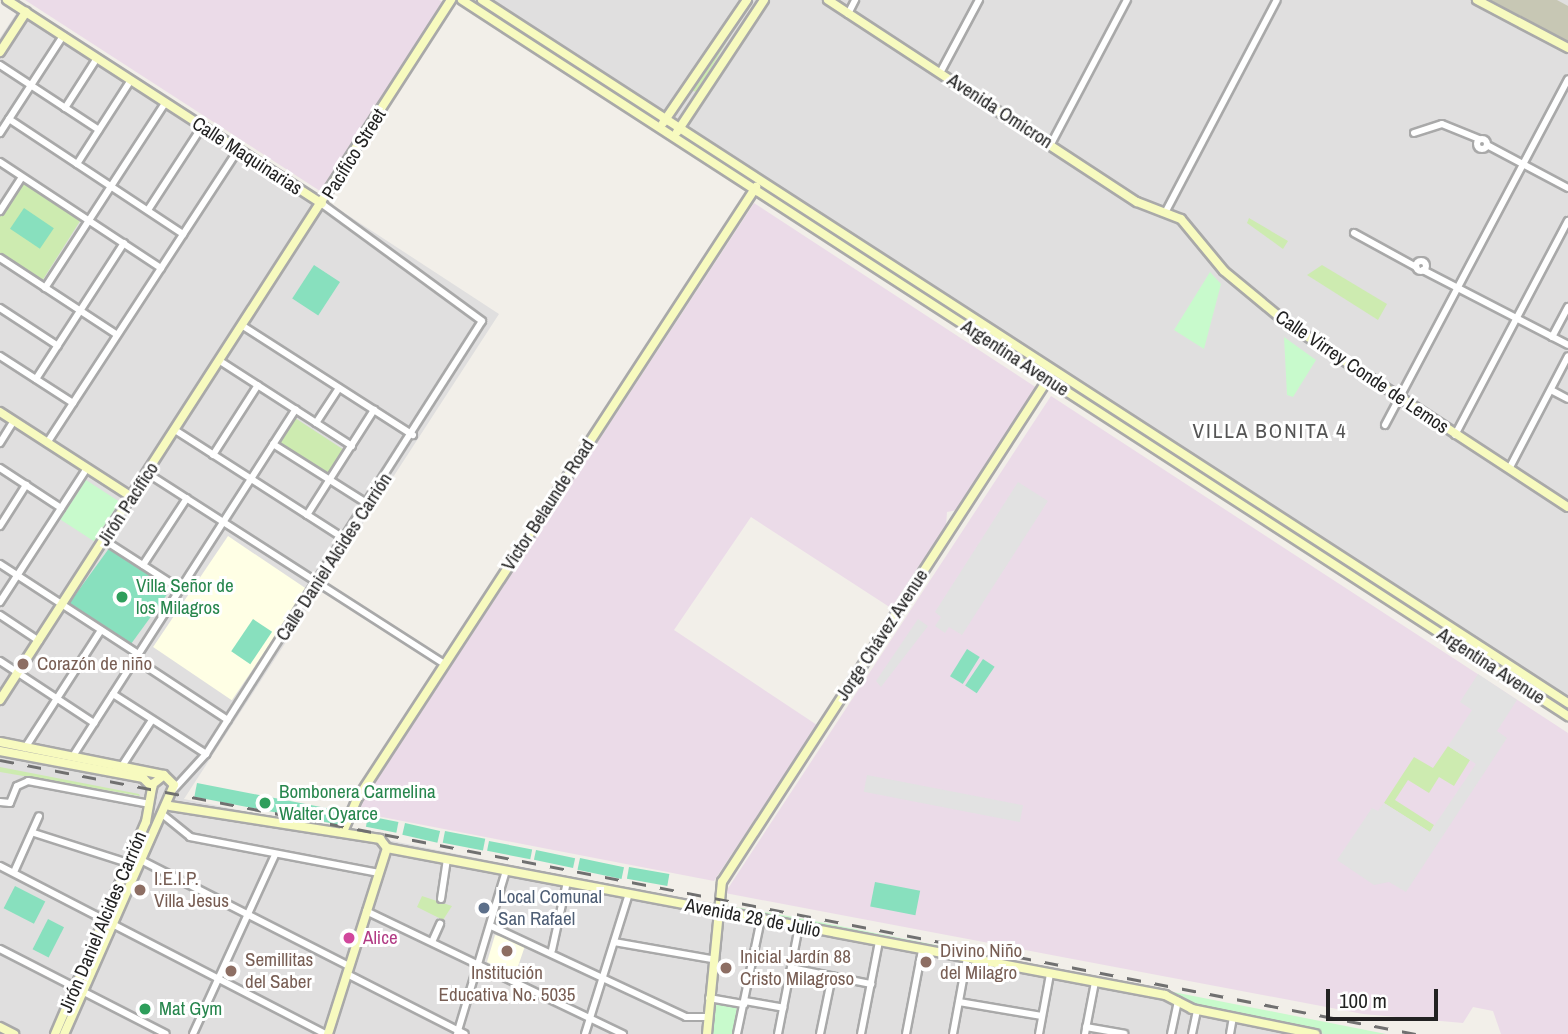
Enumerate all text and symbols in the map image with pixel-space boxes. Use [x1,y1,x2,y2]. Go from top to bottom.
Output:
street label: Avenida Omicron [943,68,1057,154]
street label: Pacífico Street [317,105,391,203]
street label: Calle Maquinarias [188,112,306,200]
street label: Calle Virrey Conde de Lemos [1271,305,1453,439]
street label: Argentina Avenue [957,315,1073,401]
district label: VILLA BONITA 4 [1193,418,1347,444]
street label: Victor Belaunde Road [497,435,599,575]
street label: Jirón Pacífico [92,458,164,550]
street label: Calle Daniel Alcides Carrión [271,468,397,646]
street label: Jorge Chávez Avenue [831,565,933,705]
place label: Villa Señor de los Milagros [136,575,234,619]
marker: Villa Señor de los Milagros [114,589,130,605]
street label: Argentina Avenue [1433,623,1549,709]
place label: Corazón de niño [37,653,152,675]
marker: Corazón de niño [15,656,31,672]
place label: Bombonera Carmelina Walter Oyarce [279,781,436,825]
marker: Bombonera Carmelina Walter Oyarce [257,795,273,811]
street label: Jirón Daniel Alcides Carrión [54,827,152,1017]
place label: I.E.I.P. Villa Jesus [154,868,229,912]
marker: I.E.I.P. Villa Jesus [132,882,148,898]
place label: Local Comunal San Rafael [498,886,602,930]
street label: Avenida 28 de Julio [683,894,823,942]
marker: Local Comunal San Rafael [476,900,492,916]
place label: Alice [363,927,398,949]
marker: Alice [341,930,357,946]
place label: Divino Niño del Milagro [940,940,1022,984]
marker: Institución Educativa No. 5035 [499,943,515,959]
place label: Inicial Jardín 88 Cristo Milagroso [740,946,854,990]
place label: Semillitas del Saber [245,949,313,993]
marker: Divino Niño del Milagro [918,954,934,970]
marker: Inicial Jardín 88 Cristo Milagroso [718,960,734,976]
place label: Institución Educativa No. 5035 [439,962,575,1006]
marker: Semillitas del Saber [223,963,239,979]
scale bar [1330,974,1442,1018]
text: 100 m [1339,986,1387,1015]
place label: Mat Gym [159,998,222,1020]
marker: Mat Gym [137,1001,153,1017]

